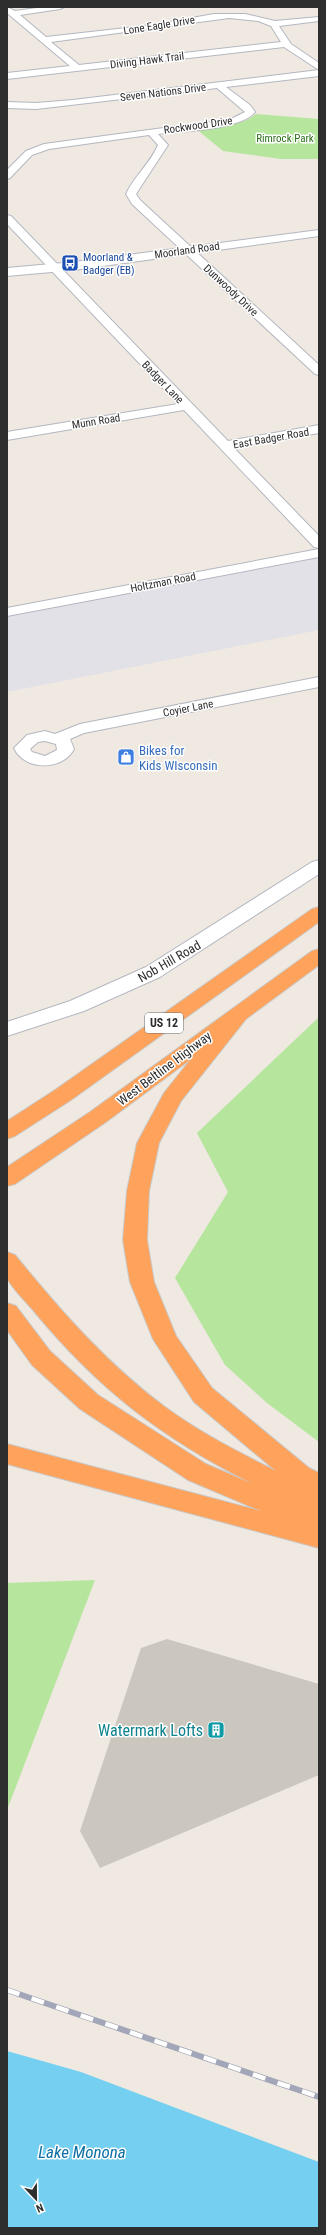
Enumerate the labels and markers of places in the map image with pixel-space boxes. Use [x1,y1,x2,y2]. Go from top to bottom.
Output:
place label: Moorland & Badger (EB) [83,251,135,277]
bus stop icon: Moorland & Badger (EB) [60,253,80,273]
place label: Bikes for Kids WIsconsin [139,743,218,773]
shop icon: Bikes for Kids WIsconsin [116,747,136,767]
building icon: Watermark Lofts [206,1720,226,1740]
place label: Watermark Lofts [98,1721,203,1740]

